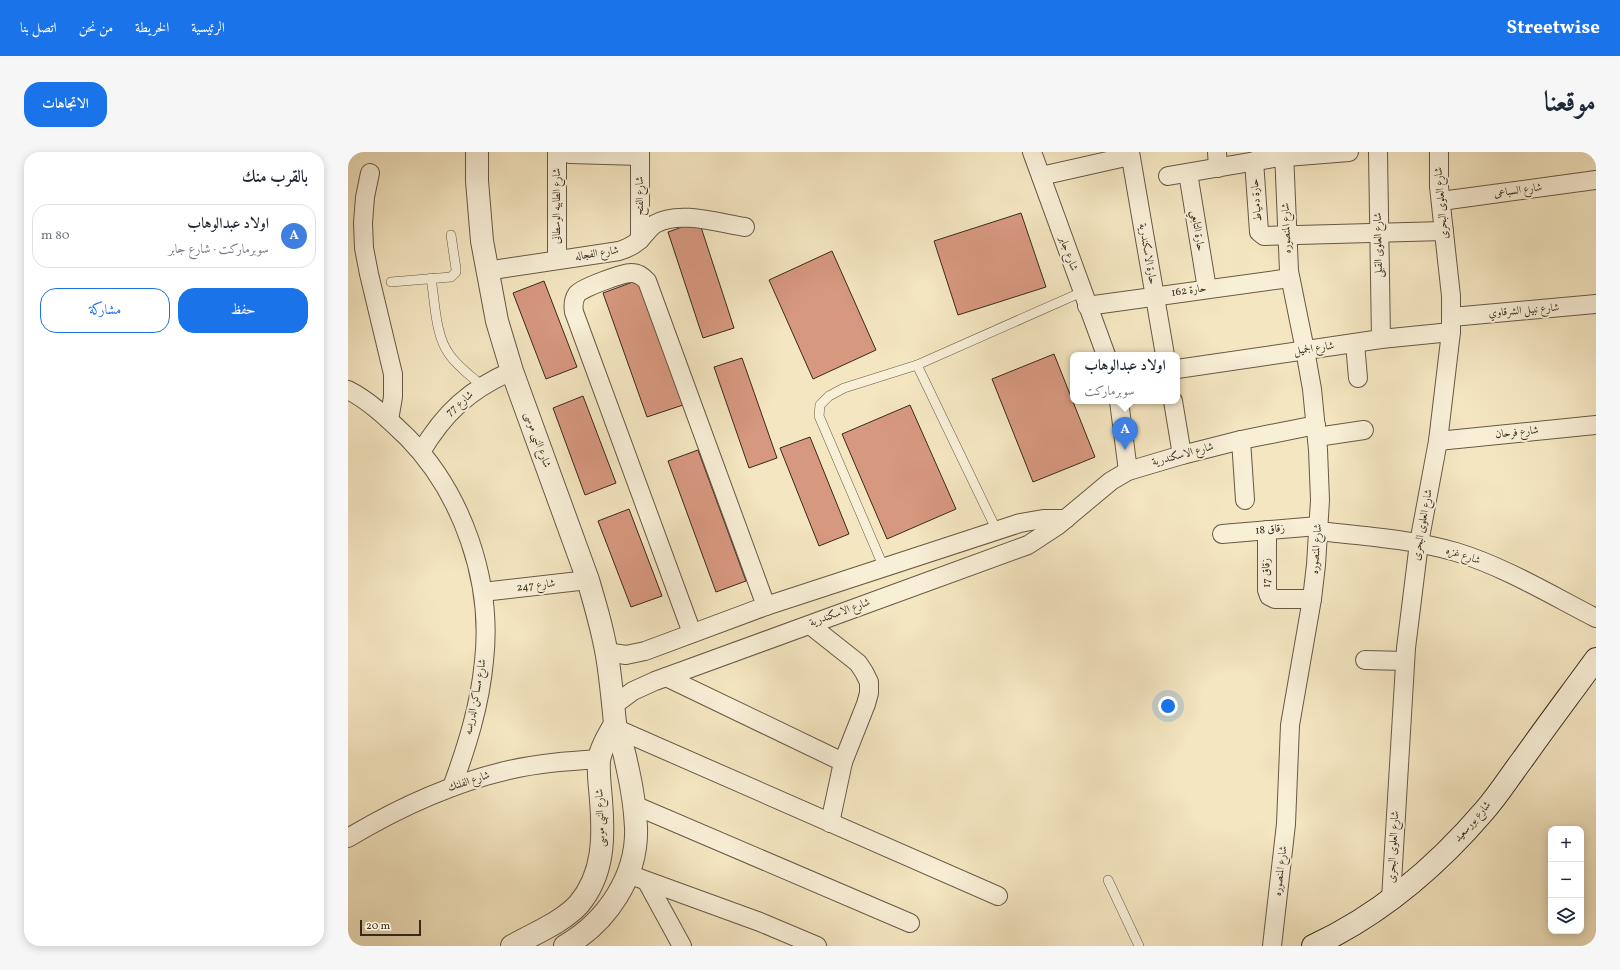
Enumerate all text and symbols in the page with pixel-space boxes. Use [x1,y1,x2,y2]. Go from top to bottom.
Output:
text: Streetwise [1507,15,1600,41]
text: اتصل بنا [20,19,57,38]
text: من نحن [79,19,113,38]
text: الخريطة [135,19,169,38]
text: الرئيسية [191,19,225,38]
button: الاتجاهات [24,82,107,127]
text: موقعنا [1544,84,1596,123]
text: بالقرب منك [242,166,308,189]
street label: شارع العلوى البحرى [1431,166,1454,240]
street label: شارع الطابيه الوسطانى [550,168,566,244]
street label: شارع الفتح [633,176,650,216]
street label: حارة دمياط [1248,178,1266,222]
street label: شارع السباعى [1493,180,1543,203]
street label: شارع المنصوره [1279,202,1296,253]
street label: حارة التابعي [1184,210,1208,253]
street label: شارع العلوى القبلى [1371,212,1388,278]
text: اولاد عبدالوهاب [187,214,269,235]
street label: حارة الاسكندرية [1134,222,1160,286]
text: 80 m [41,227,70,245]
text: A [289,227,299,245]
street label: شارع جابر [1054,234,1081,274]
text: سوبرماركت · شارع جابر [169,241,269,259]
street label: شارع الفجاله [574,243,620,266]
street label: حارة 162 [1170,281,1208,301]
button: مشاركة [40,288,170,333]
button: حفظ [178,288,308,333]
street label: شارع نبيل الشرقاوي [1488,300,1560,323]
street label: شارع الجميل [1293,339,1335,360]
popup [1070,352,1180,404]
text: اولاد عبدالوهاب [1084,356,1166,377]
text: سوبرماركت [1084,383,1135,401]
street label: شارع 77 [443,388,478,421]
street label: شارع النبى موسى [519,410,554,470]
pin: A [1112,417,1138,450]
street label: شارع فرحان [1494,423,1540,444]
street label: شارع الاسكندرية [1150,440,1216,471]
street label: شارع العلوى البحرى [1409,488,1438,562]
street label: زقاق 18 [1255,521,1285,539]
street label: شارع المنصوره [1308,523,1327,575]
street label: شارع غزه [1443,543,1482,570]
street label: زقاق 17 [1259,558,1275,588]
street label: شارع 247 [516,576,556,597]
street label: شارع الاسكندرية [808,595,873,632]
street label: شارع مساكن الدريسه [461,658,492,736]
your location [1158,696,1178,716]
street label: شارع الفلنك [446,768,492,797]
street label: شارع النبى موسى [592,789,611,847]
street label: شارع بورسعيد [1451,798,1496,846]
street label: شارع العلوى البحرى [1385,810,1404,884]
map controls [1548,826,1584,934]
button: + [1548,826,1584,862]
street label: شارع المنصوره [1270,845,1293,897]
button: − [1548,862,1584,898]
button: layers [1548,898,1584,934]
scale bar [360,918,421,937]
text: 20 m [366,919,390,934]

